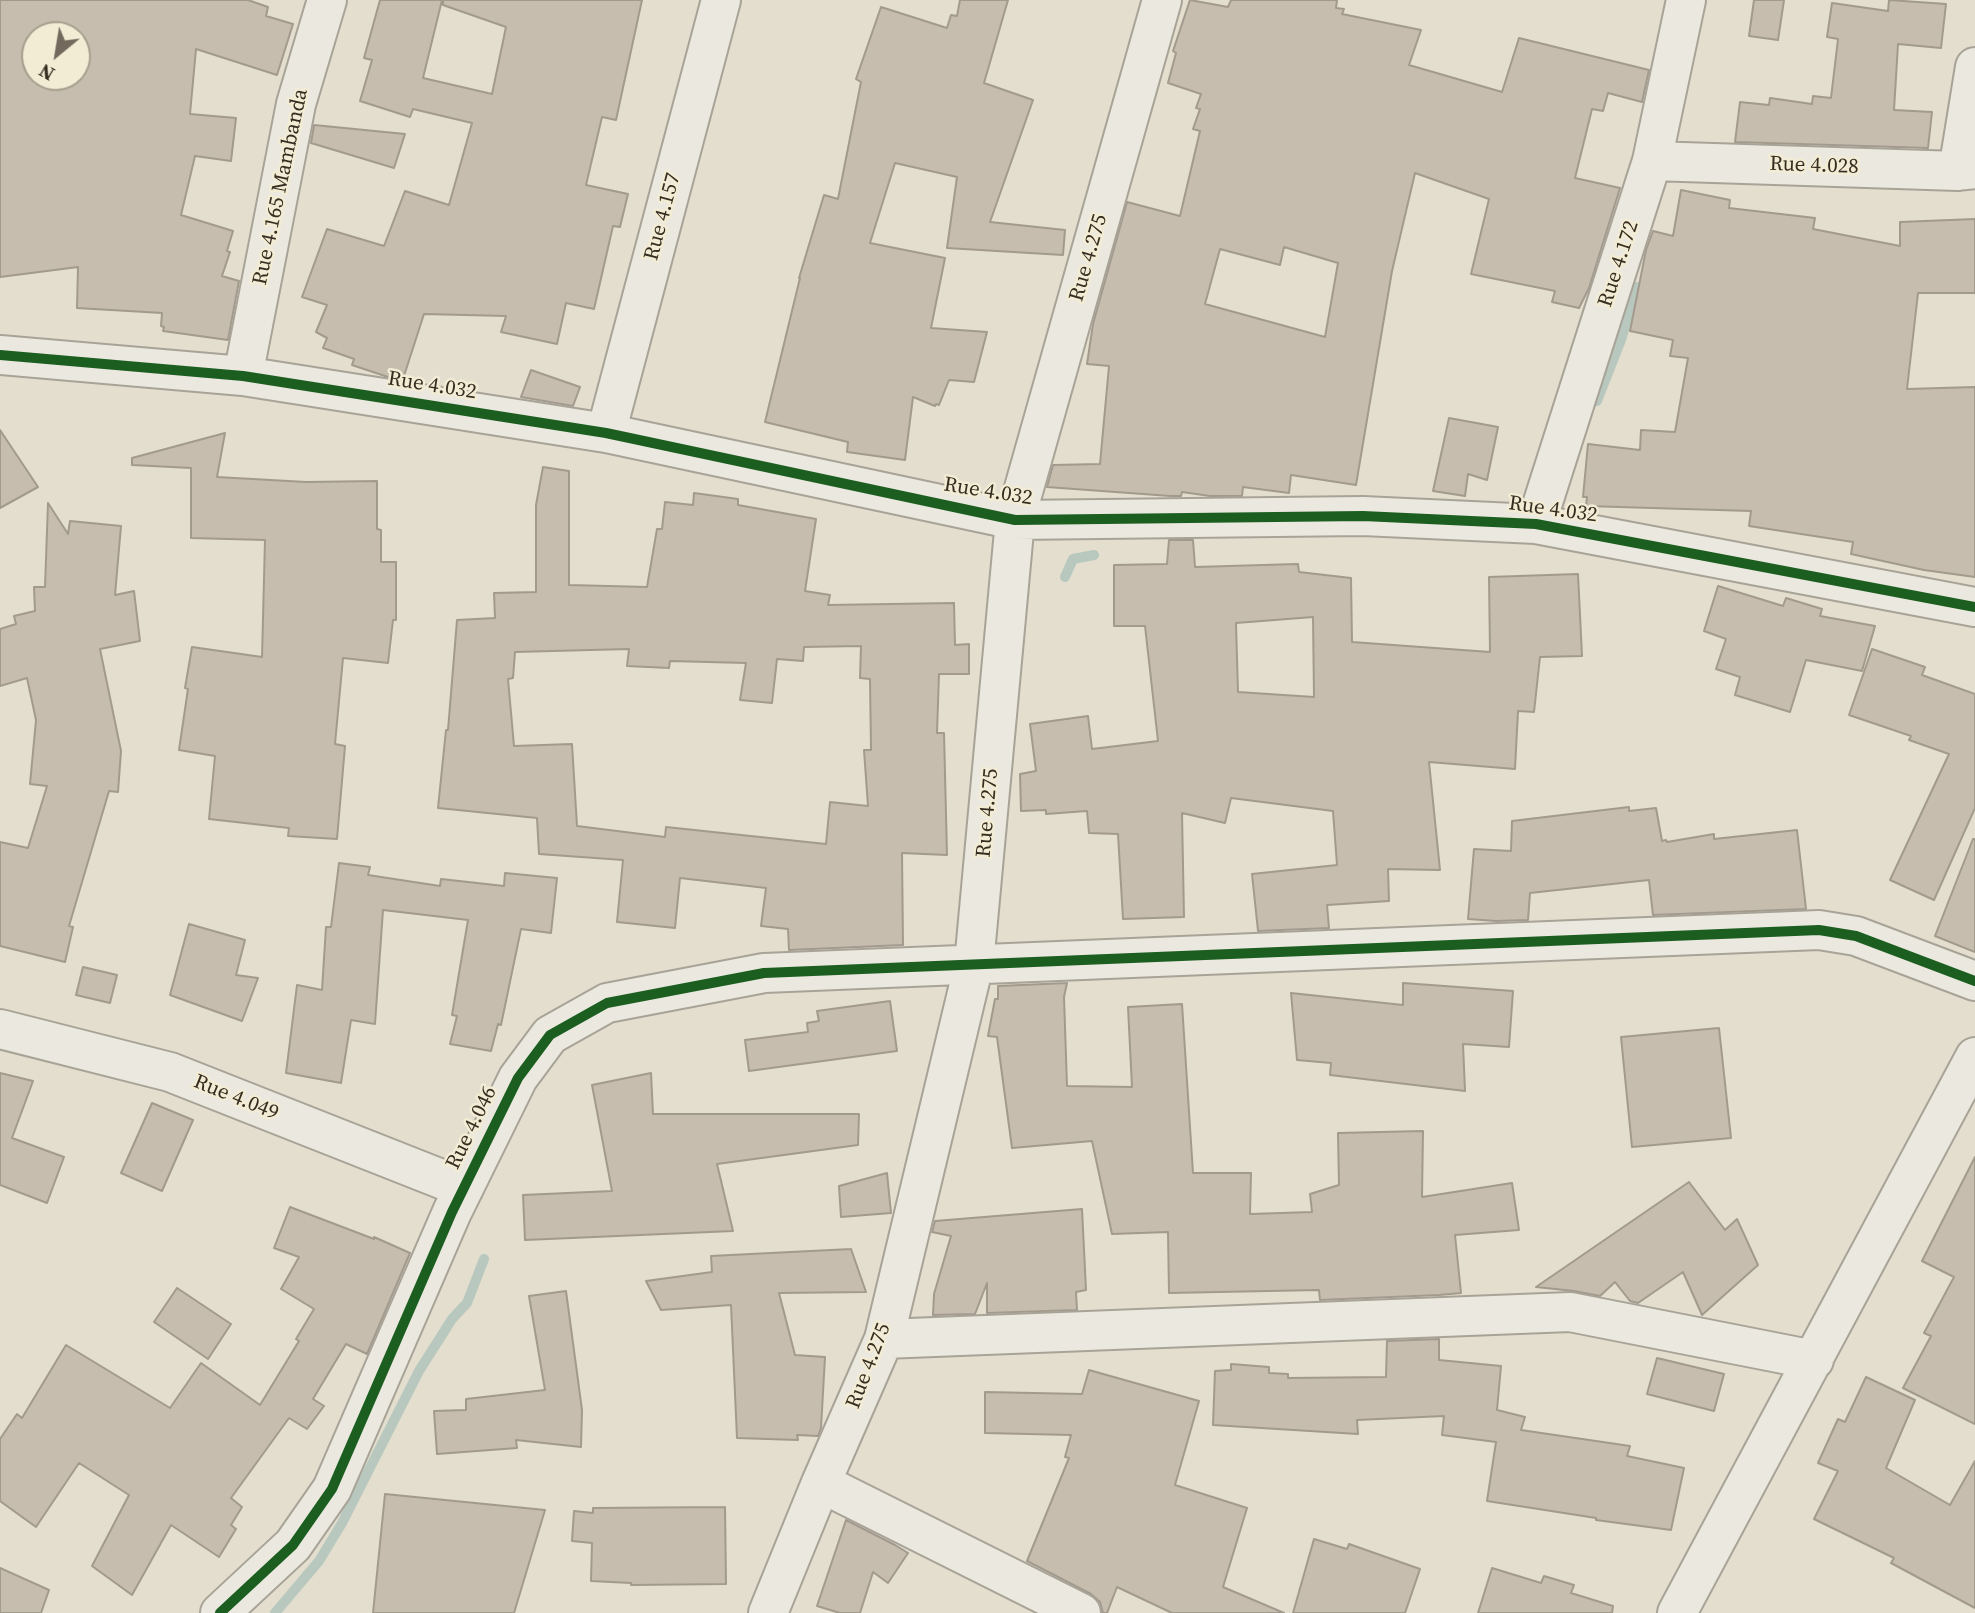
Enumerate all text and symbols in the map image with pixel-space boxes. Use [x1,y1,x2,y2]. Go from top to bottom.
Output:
north arrow [21,21,91,91]
text: N [34,58,59,87]
street label: Rue 4.165 Mambanda [248,87,314,287]
street label: Rue 4.028 [1769,152,1859,180]
street label: Rue 4.157 [639,171,687,263]
street label: Rue 4.275 [1065,212,1113,304]
street label: Rue 4.172 [1593,218,1645,310]
street label: Rue 4.032 [386,367,478,405]
street label: Rue 4.032 [942,473,1034,511]
street label: Rue 4.032 [1507,491,1599,529]
street label: Rue 4.275 [972,767,1004,859]
street label: Rue 4.049 [190,1070,282,1126]
street label: Rue 4.046 [441,1082,503,1174]
street label: Rue 4.275 [841,1320,897,1412]

